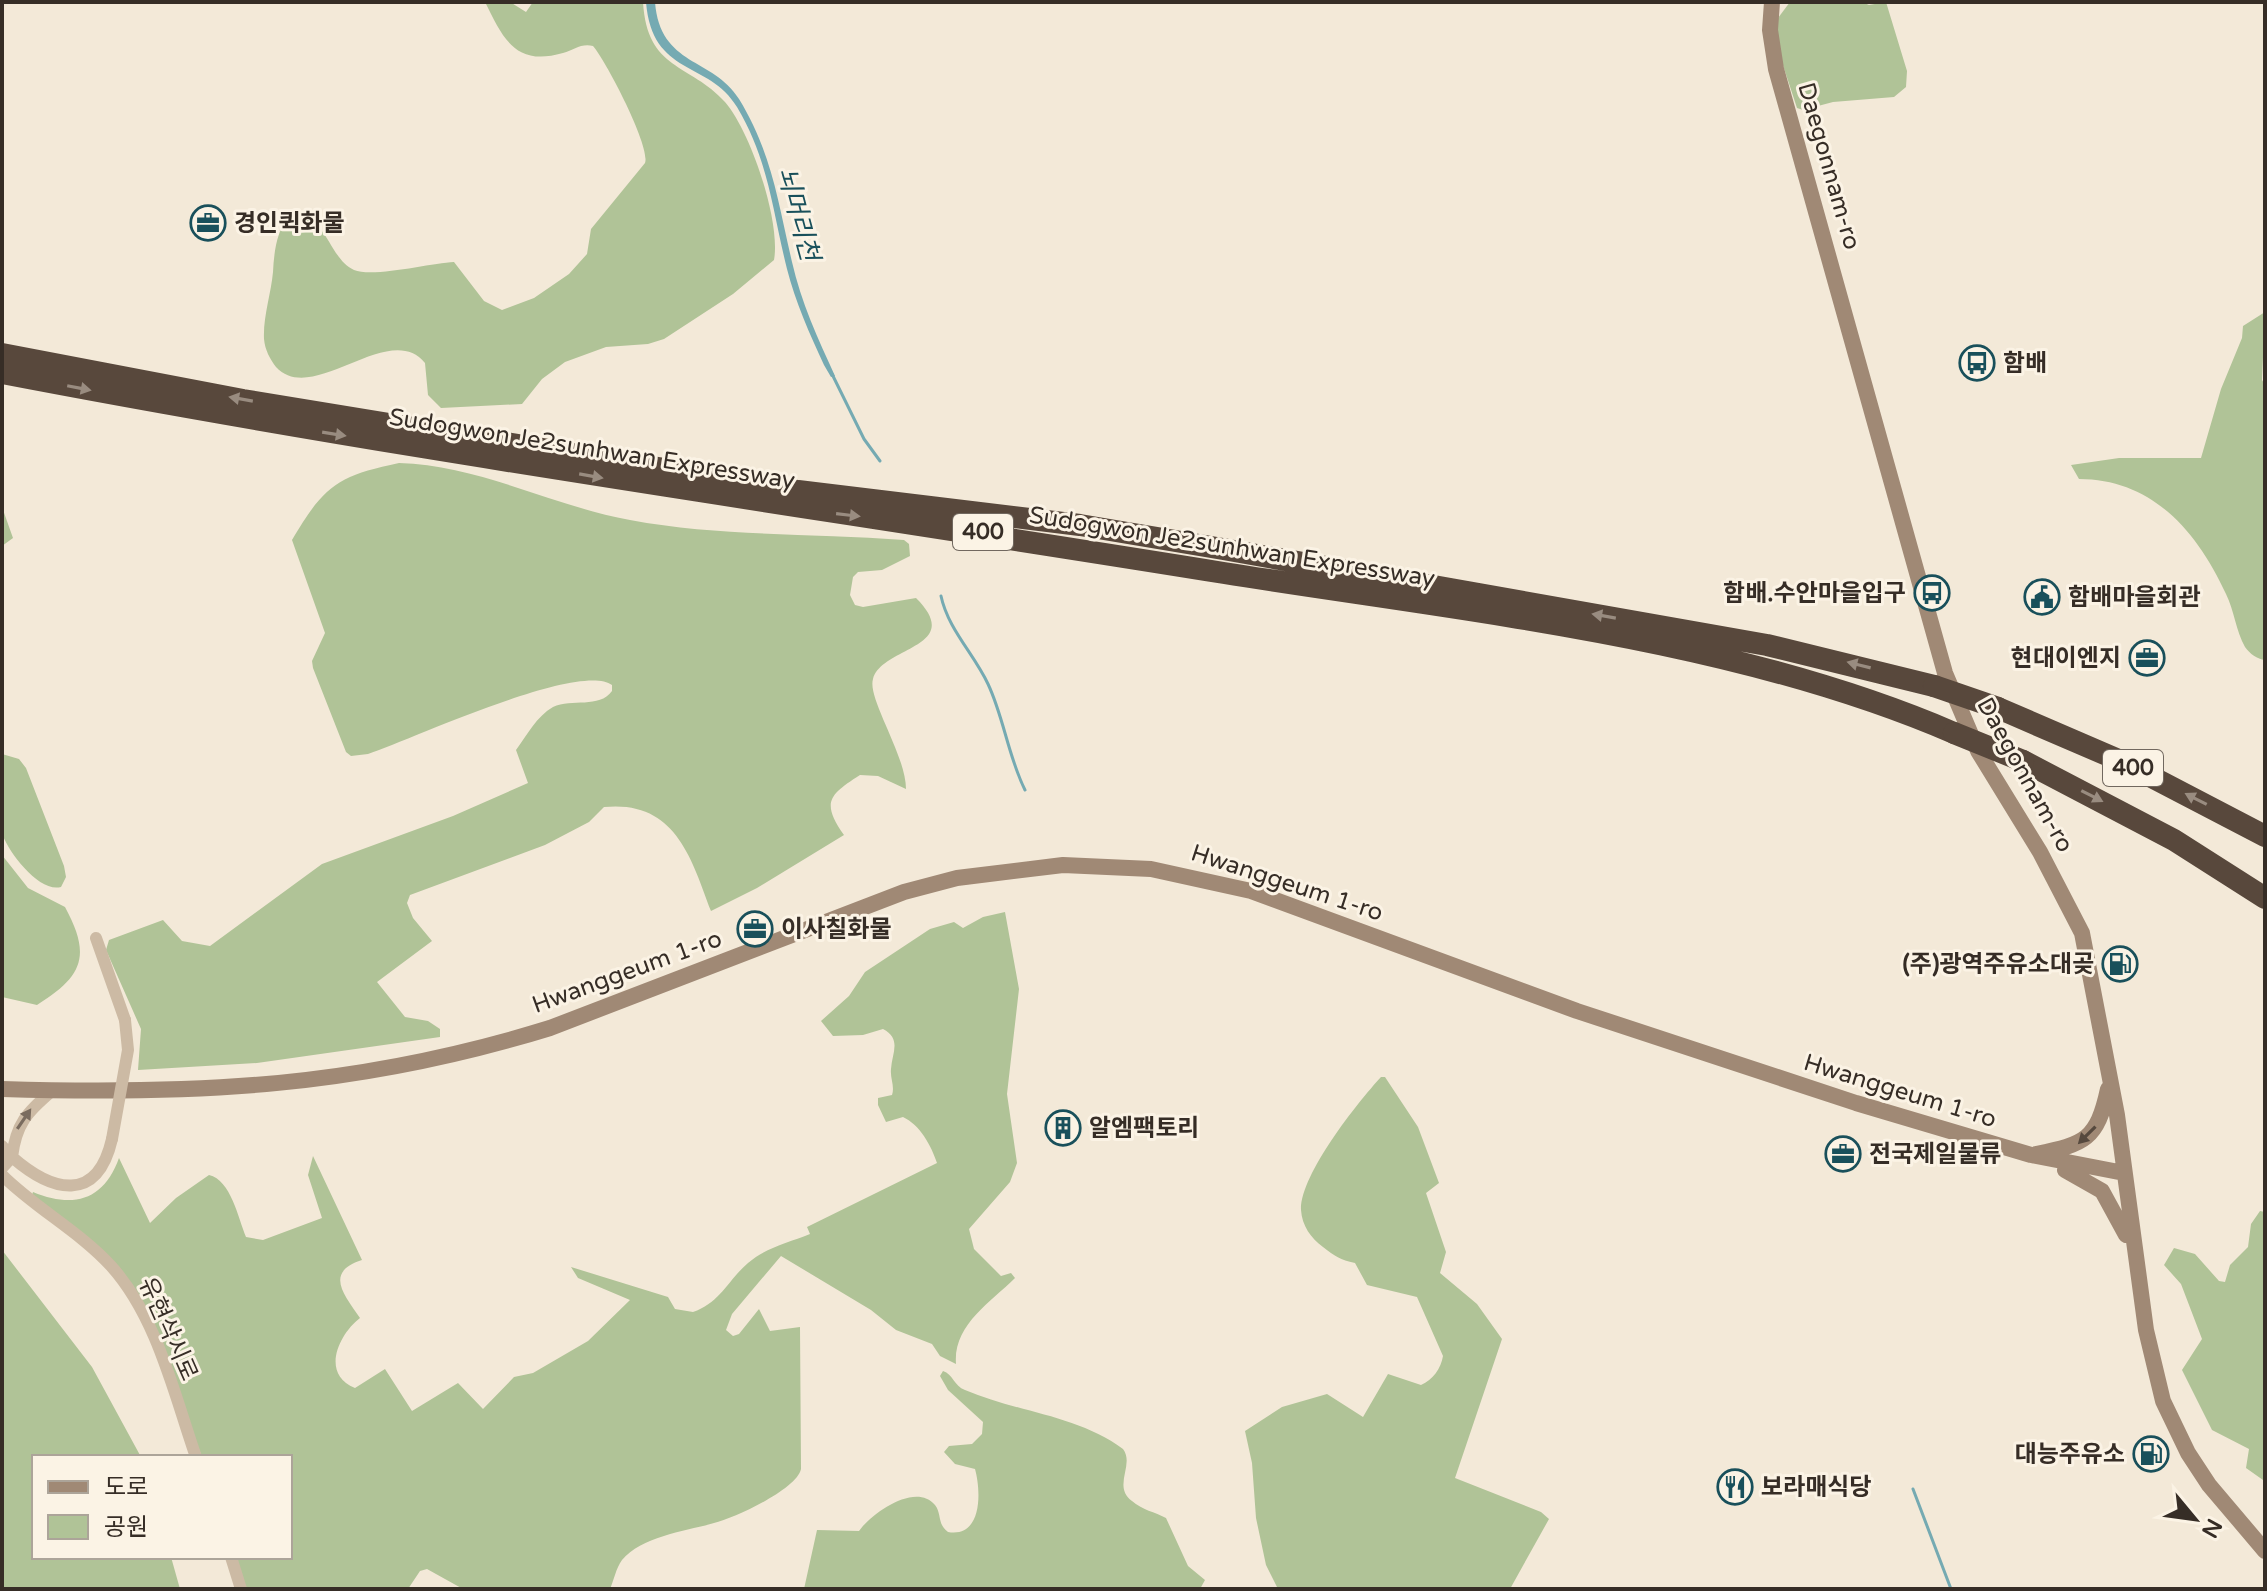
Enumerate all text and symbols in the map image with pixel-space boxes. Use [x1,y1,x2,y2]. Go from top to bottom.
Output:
street label: Daegonnam-ro [1791,79,1867,253]
water label: 뇌머리천 [771,164,826,267]
office icon: 경인퀵화물 [189,204,227,242]
place label: 경인퀵화물 [234,209,344,238]
bus stop icon: 함배 [1958,344,1996,382]
place label: 함배 [2003,349,2047,378]
one-way arrow [66,382,91,394]
one-way arrow [229,393,254,405]
street label: Sudogwon Je2sunhwan Expressway [387,403,797,495]
one-way arrow [322,428,347,441]
one-way arrow [579,470,604,482]
street label: Sudogwon Je2sunhwan Expressway [1027,501,1437,593]
one-way arrow [836,508,861,521]
road number: 400 [953,514,1013,550]
bus stop icon: 함배.수안마을입구 [1913,574,1951,612]
public building icon: 함배마을회관 [2023,578,2061,616]
place label: 함배.수안마을입구 [1723,579,1906,608]
place label: 함배마을회관 [2068,583,2200,612]
one-way arrow [1591,609,1616,622]
office icon: 현대이엔지 [2128,639,2166,677]
place label: 현대이엔지 [2011,644,2121,673]
one-way arrow [1847,659,1872,671]
street label: Daegonnam-ro [1970,693,2080,857]
road number: 400 [2103,750,2163,786]
one-way arrow [2081,790,2104,803]
one-way arrow [2185,792,2208,805]
street label: Hwanggeum 1-ro [1187,838,1387,928]
office icon: 이사칠화물 [736,910,774,948]
place label: 이사칠화물 [781,915,891,944]
street label: Hwanggeum 1-ro [528,924,726,1020]
fuel station icon: (주)광역주유소대곶 [2101,945,2139,983]
place label: (주)광역주유소대곶 [1902,950,2094,979]
street label: Hwanggeum 1-ro [1800,1048,2000,1134]
one-way arrow [16,1109,31,1130]
building icon: 알엠팩토리 [1044,1109,1082,1147]
place label: 알엠팩토리 [1089,1114,1199,1143]
one-way arrow [2078,1126,2097,1144]
office icon: 전국제일물류 [1824,1135,1862,1173]
place label: 전국제일물류 [1869,1140,2001,1169]
street label: 유현삭시로 [132,1273,204,1385]
fuel station icon: 대능주유소 [2132,1435,2170,1473]
place label: 대능주유소 [2015,1440,2125,1469]
legend [32,1455,292,1559]
restaurant icon: 보라매식당 [1716,1468,1754,1506]
text: 도로 [104,1473,148,1502]
place label: 보라매식당 [1761,1473,1871,1502]
north arrow [2155,1479,2235,1559]
text: 공원 [104,1513,148,1542]
text: N [2196,1514,2227,1542]

